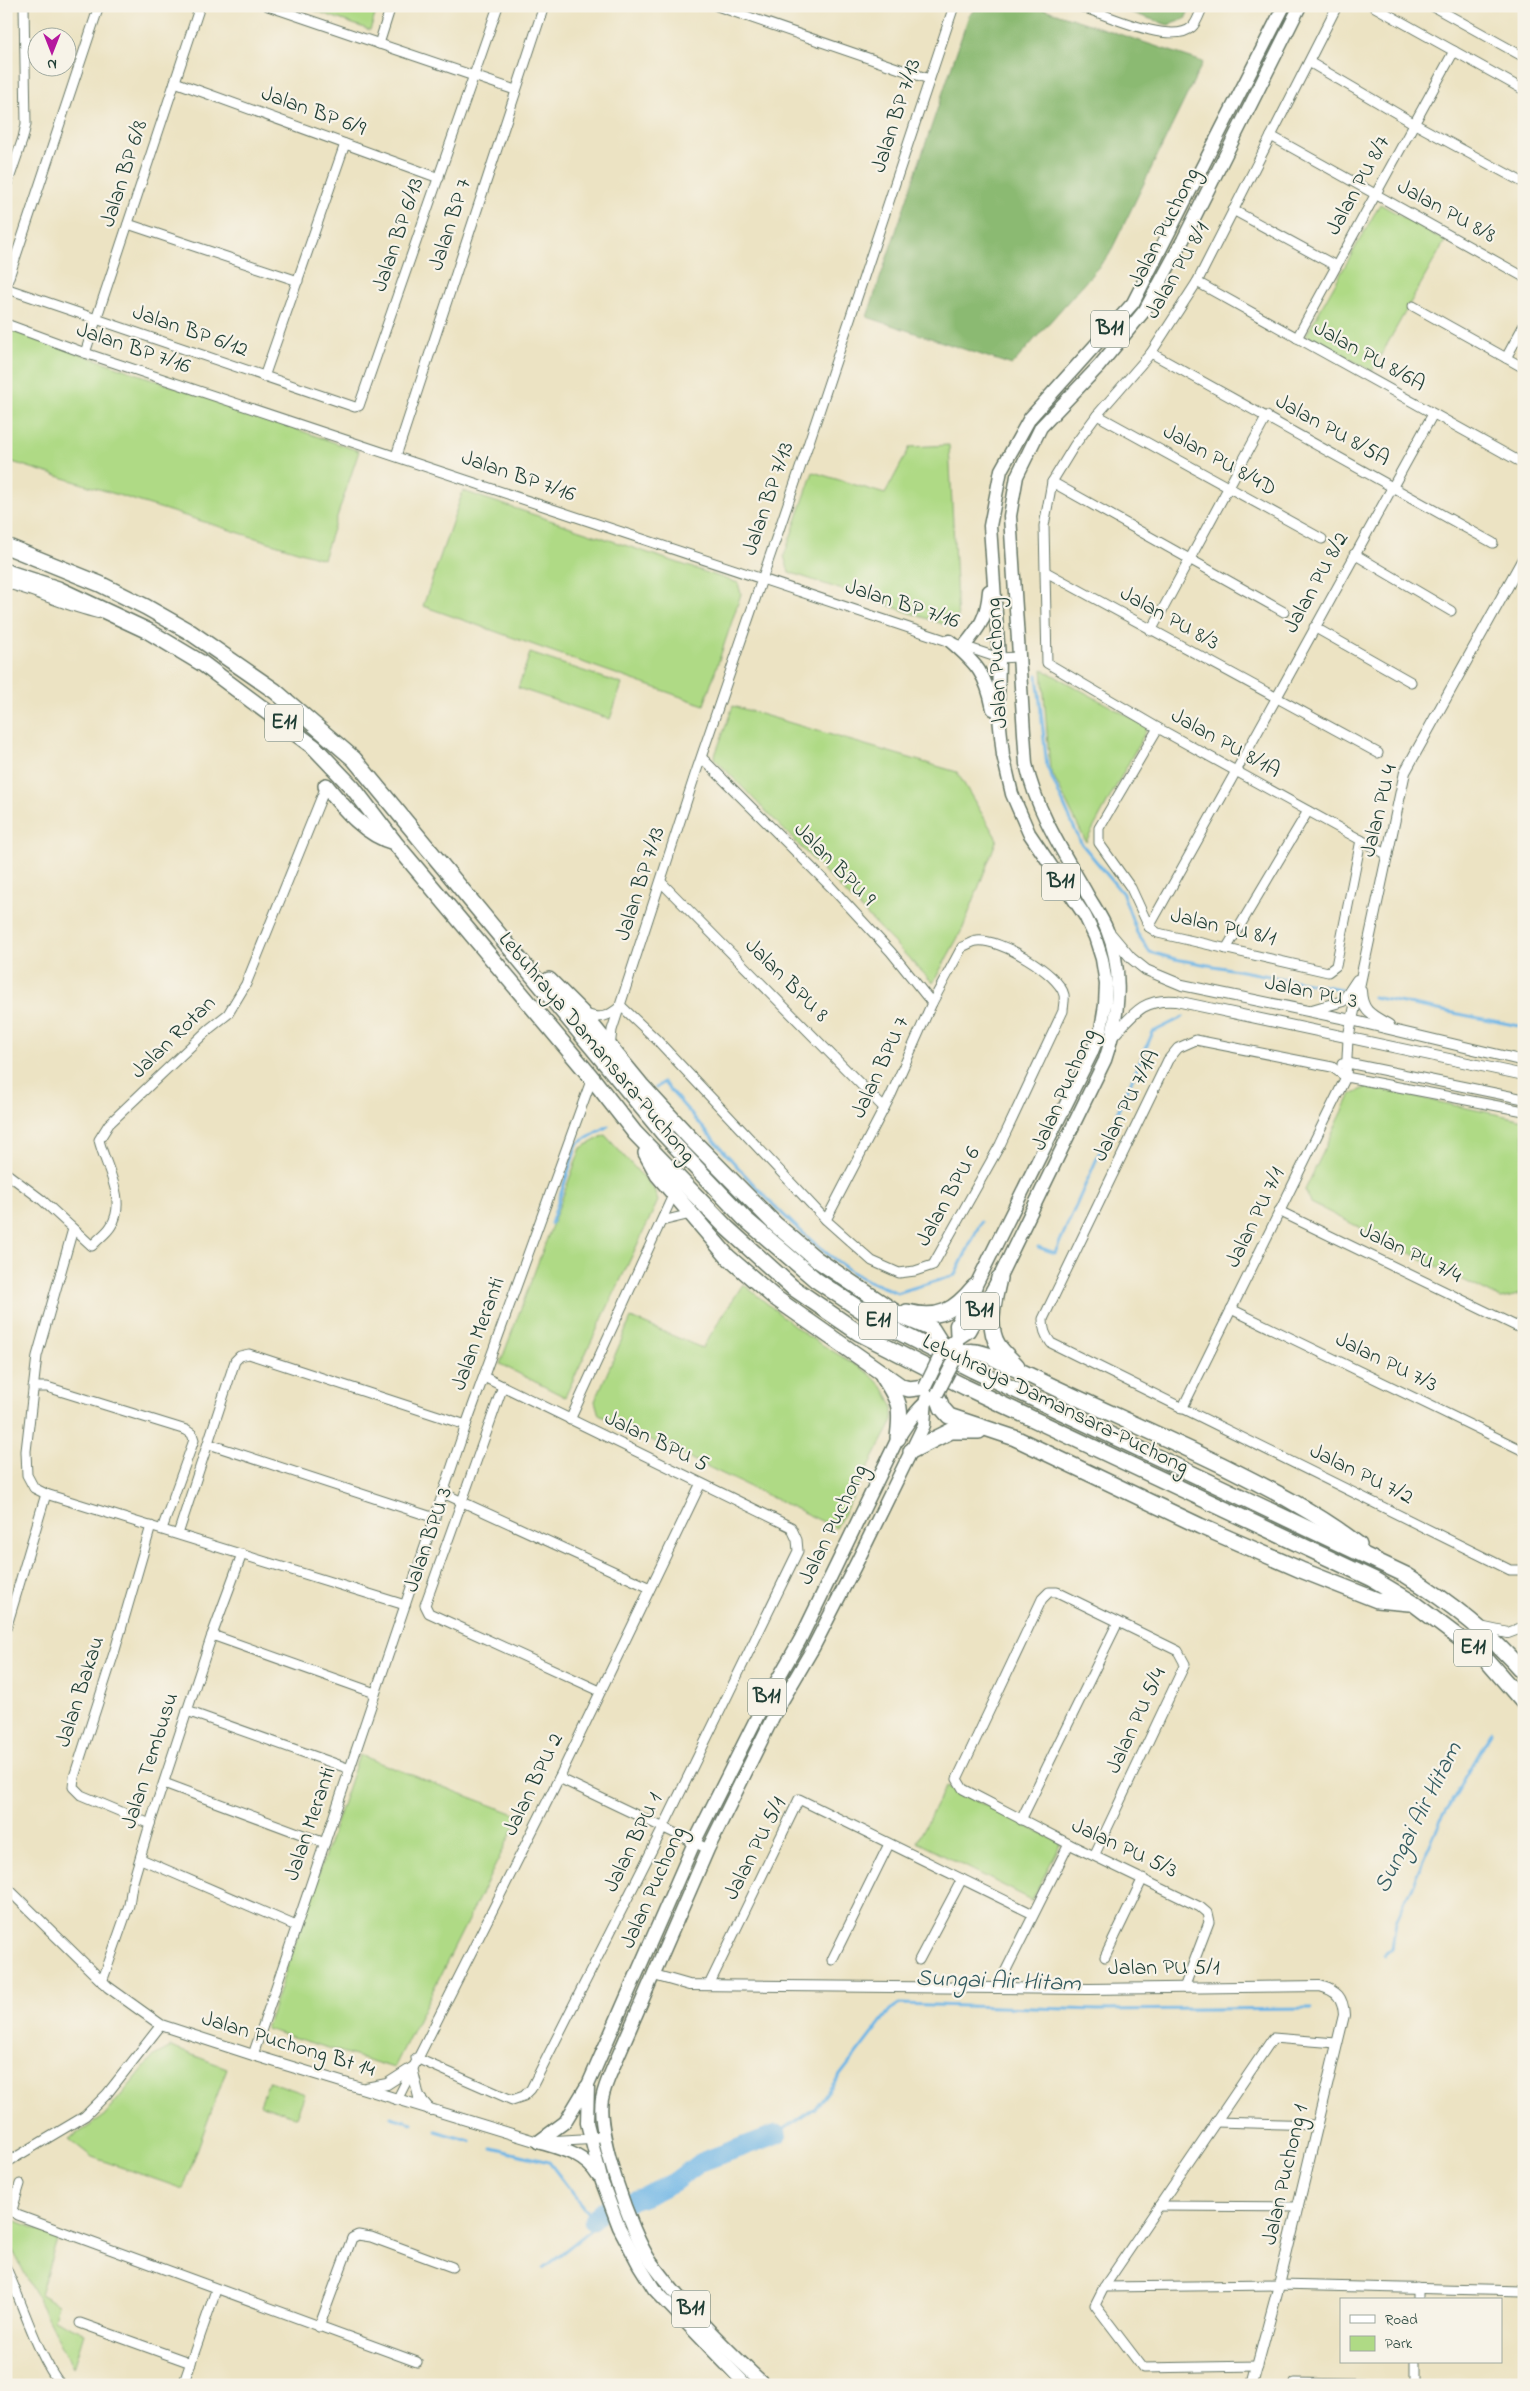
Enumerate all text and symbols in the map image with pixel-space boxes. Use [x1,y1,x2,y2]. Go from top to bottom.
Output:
north arrow [28,28,78,78]
text: N [47,53,57,74]
street label: Jalan BP 7/13 [864,55,930,177]
street label: Jalan BP 6/9 [256,78,370,146]
street label: Jalan BP 6/8 [93,116,157,232]
street label: Jalan PU 8/7 [1318,130,1400,242]
street label: Jalan Puchong [1121,162,1210,294]
street label: Jalan PU 8/8 [1391,172,1501,252]
street label: Jalan BP 6/13 [365,174,433,296]
street label: Jalan BP 7 [421,175,481,275]
street label: Jalan PU 8/1 [1137,216,1219,326]
street label: Jalan BP 6/12 [128,297,252,367]
road number: B11 [1091,310,1129,348]
street label: Jalan PU 8/6A [1307,313,1431,401]
street label: Jalan BP 7/16 [72,315,195,384]
street label: Jalan PU 8/5A [1269,386,1395,476]
street label: Jalan PU 8/4D [1156,417,1282,505]
street label: Jalan BP 7/13 [735,438,803,560]
street label: Jalan BP 7/16 [457,443,580,512]
street label: Jalan PU 8/2 [1276,526,1358,639]
street label: Jalan BP 7/16 [841,571,964,639]
street label: Jalan PU 8/3 [1113,578,1225,660]
street label: Jalan Puchong [979,597,1018,729]
street label: Jalan PU 8/1A [1164,701,1286,787]
road number: E11 [265,704,303,741]
street label: Jalan PU 4 [1353,761,1407,861]
street label: Jalan BPU 9 [785,815,883,915]
street label: Jalan BP 7/13 [608,823,674,945]
road number: B11 [1042,864,1080,900]
street label: Jalan PU 8/1 [1167,900,1279,956]
street label: Lebuhraya Damansara–Puchong [489,925,703,1171]
street label: Jalan BPU 8 [736,931,836,1031]
street label: Jalan PU 3 [1261,968,1361,1018]
street label: Jalan Rotan [124,989,224,1087]
street label: Jalan BPU 7 [843,1012,919,1124]
street label: Jalan Puchong [1024,1024,1107,1157]
street label: Jalan PU 7/1A [1085,1044,1169,1168]
street label: Jalan BPU 6 [908,1141,990,1253]
street label: Jalan PU 7/1 [1218,1162,1294,1274]
street label: Jalan PU 7/4 [1353,1215,1467,1293]
street label: Jalan Meranti [444,1273,514,1395]
road number: B11 [961,1292,999,1330]
road number: E11 [859,1302,897,1340]
street label: Jalan PU 7/3 [1329,1324,1443,1402]
street label: Lebuhraya Damansara–Puchong [916,1326,1194,1485]
street label: Jalan BPU 5 [598,1403,714,1481]
street label: Jalan PU 7/2 [1304,1436,1418,1514]
street label: Jalan Puchong [791,1459,878,1591]
street label: Jalan BPU 3 [396,1483,462,1597]
road number: E11 [1454,1630,1492,1666]
street label: Jalan Bakau [48,1632,114,1752]
street label: Jalan PU 5/4 [1098,1663,1176,1779]
road number: B11 [748,1678,786,1715]
street label: Jalan Tembusu [114,1689,188,1833]
street label: Jalan BPU 2 [495,1728,573,1842]
water label: Sungai Air Hitam [1366,1736,1472,1900]
street label: Jalan Meranti [277,1763,345,1885]
street label: Jalan BPU 1 [596,1788,672,1898]
street label: Jalan PU 5/1 [716,1792,796,1906]
street label: Jalan PU 5/3 [1066,1810,1182,1888]
street label: Jalan Puchong [613,1822,696,1955]
street label: Jalan PU 5/1 [1108,1953,1220,1985]
water label: Sungai Air Hitam [915,1962,1082,2002]
street label: Jalan Puchong Bt 14 [197,2003,379,2088]
street label: Jalan Puchong 1 [1254,2102,1319,2249]
road number: B11 [672,2290,710,2328]
legend [1340,2298,1502,2364]
text: Road [1385,2309,1418,2331]
text: Park [1385,2333,1413,2355]

